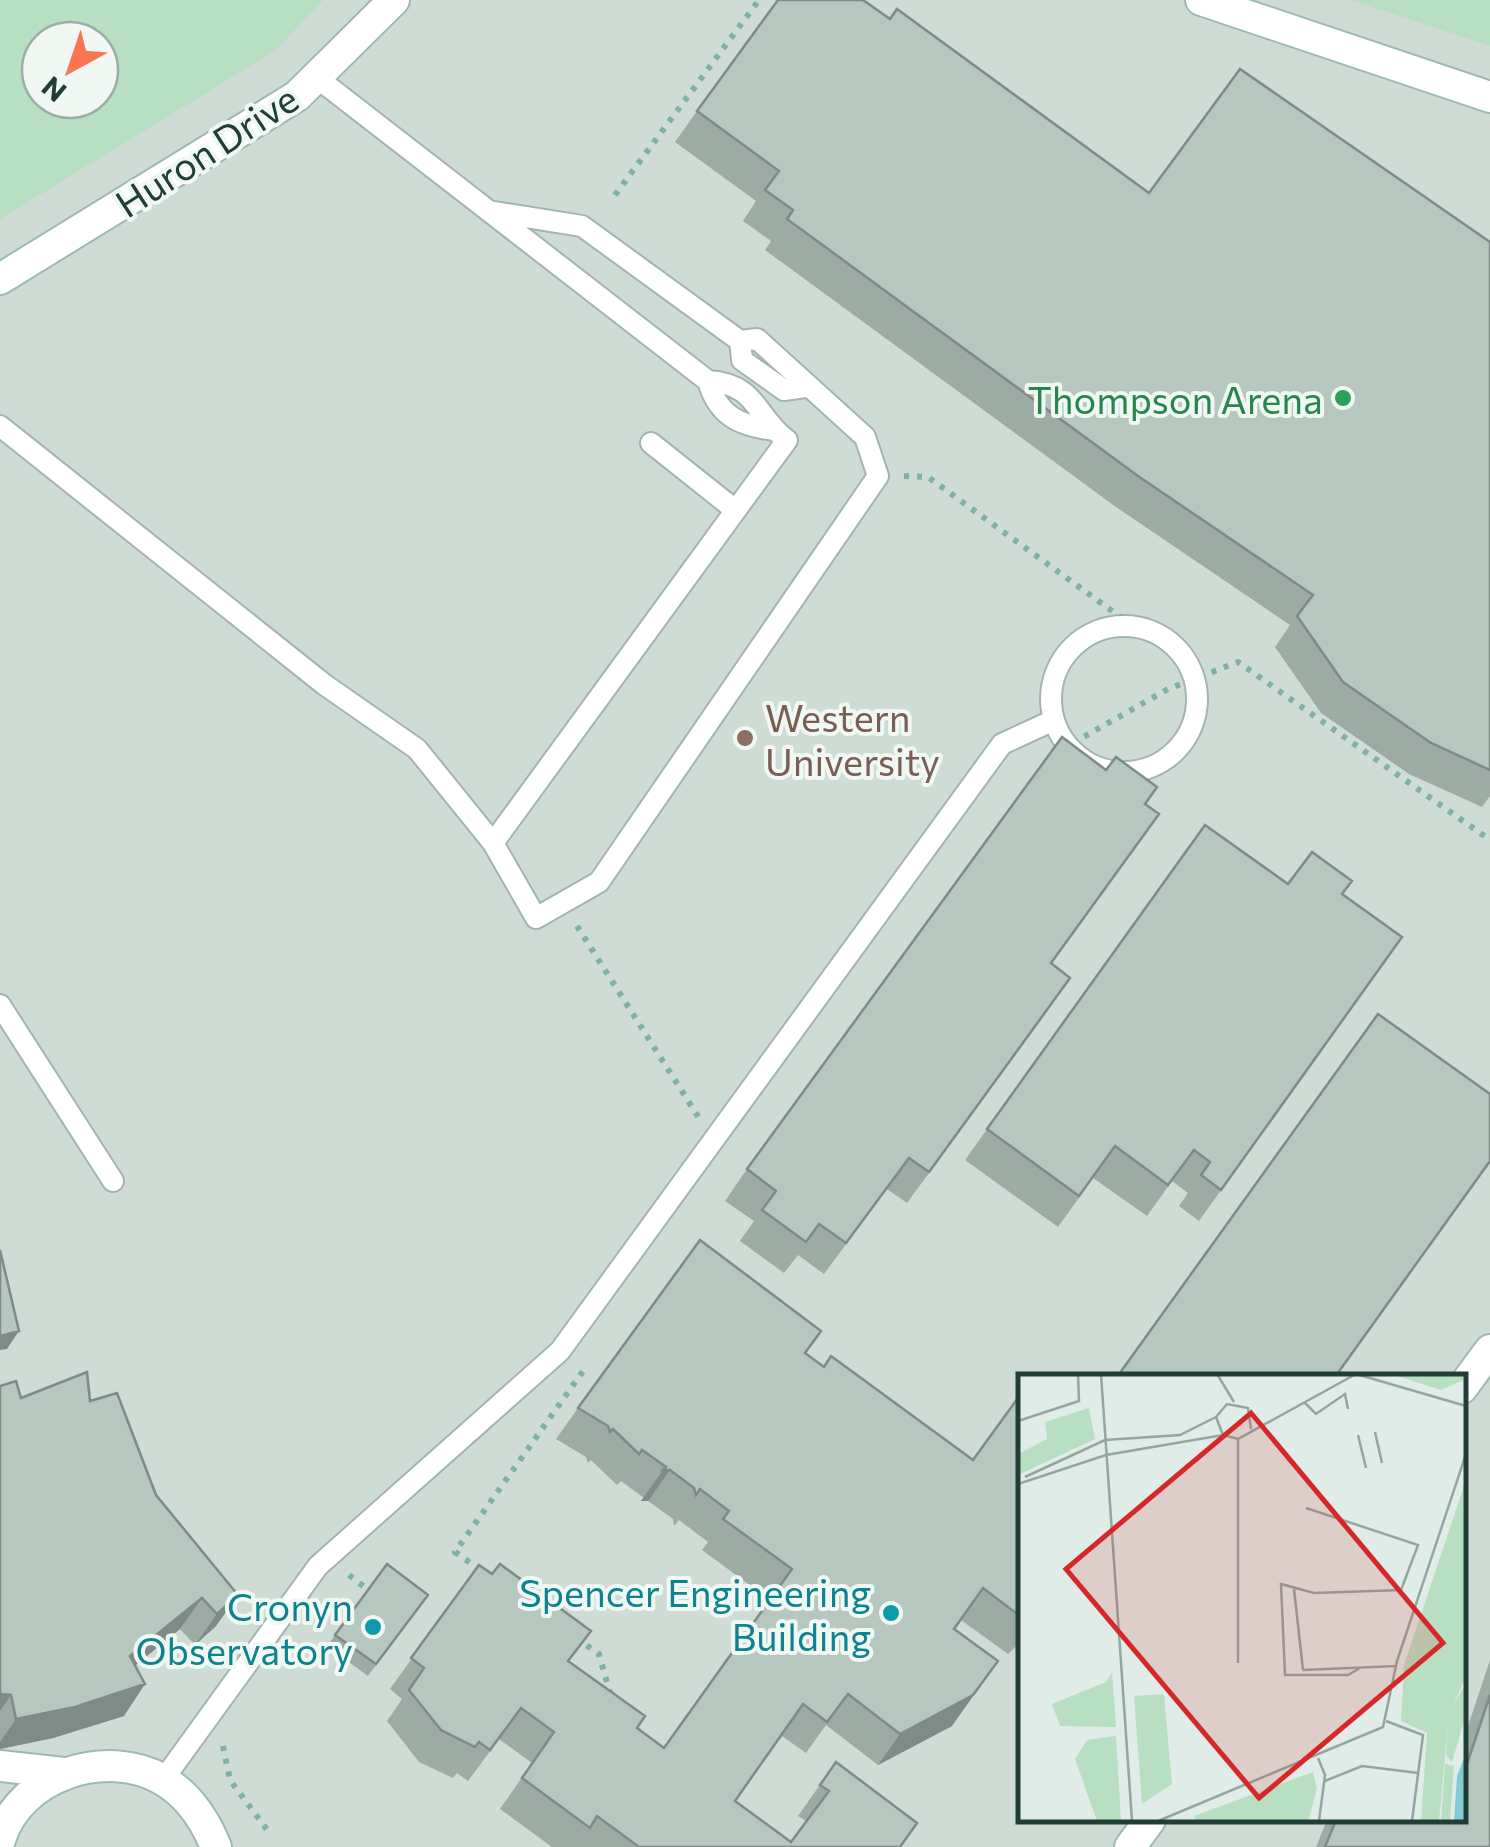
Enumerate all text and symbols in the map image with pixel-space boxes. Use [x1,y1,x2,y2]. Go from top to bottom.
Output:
north arrow [20,20,120,120]
text: N [34,70,72,110]
street label: Huron Drive [106,74,306,226]
place label: Thompson Arena [1027,375,1323,422]
marker: Thompson Arena [1332,387,1354,409]
place label: Western University [765,693,940,784]
marker: Western University [734,727,756,749]
inset map [1018,1374,1465,1822]
place label: Spencer Engineering Building [519,1568,871,1659]
place label: Cronyn Observatory [135,1582,353,1673]
marker: Spencer Engineering Building [880,1602,902,1624]
marker: Cronyn Observatory [362,1616,384,1638]

